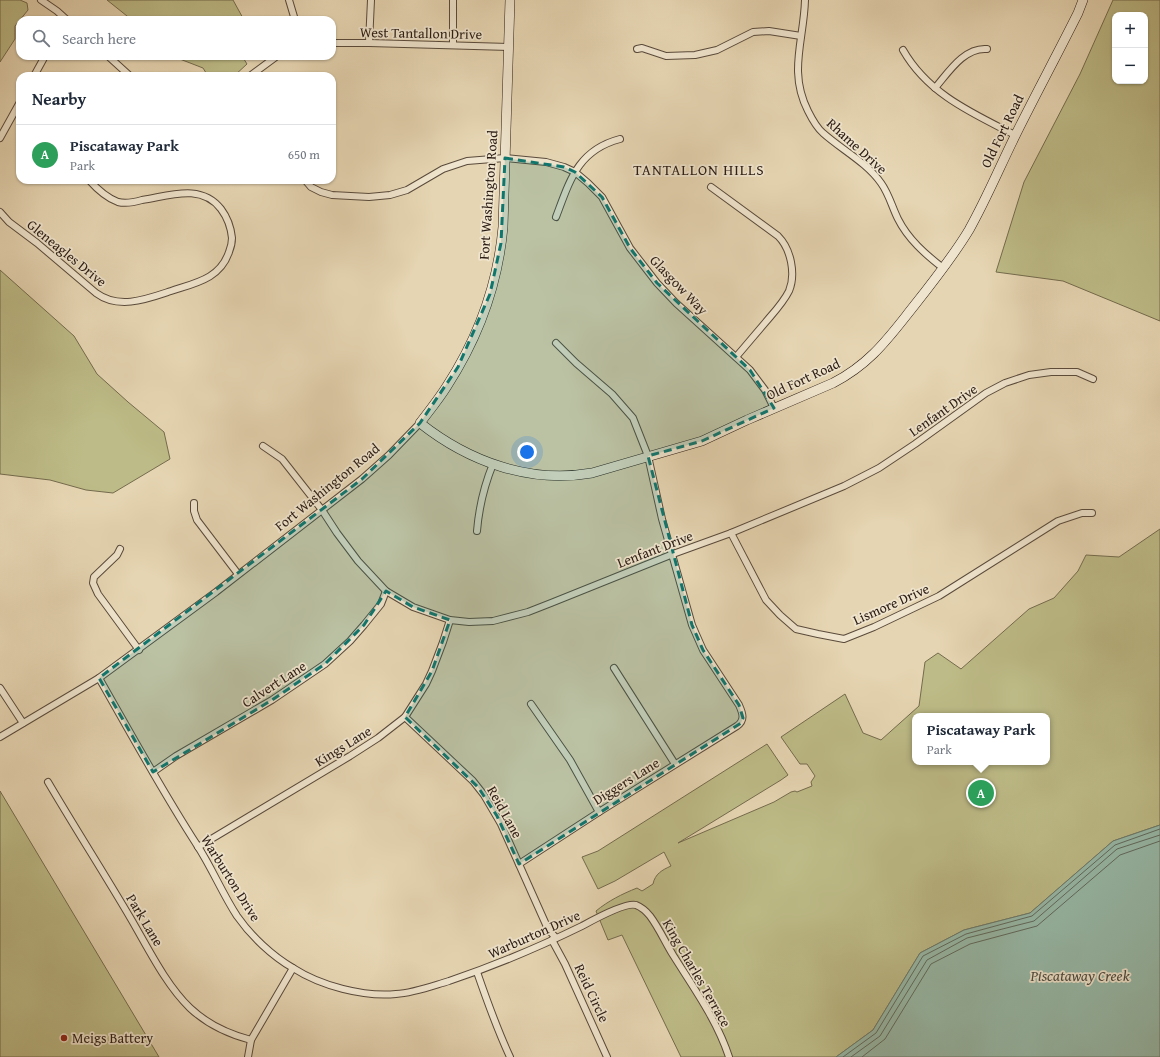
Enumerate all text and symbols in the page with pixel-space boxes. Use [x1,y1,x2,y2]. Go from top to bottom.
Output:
map controls [1112,12,1148,84]
button: + [1112,12,1148,48]
search box [16,16,336,60]
street label: West Tantallon Drive [360,22,483,44]
icon: search [30,27,52,49]
text: Search here [62,28,136,49]
button: − [1112,48,1148,84]
text: Nearby [32,86,86,111]
street label: Old Fort Road [976,90,1029,171]
street label: Rhame Drive [822,113,892,179]
street label: Fort Washington Road [474,129,503,260]
text: Piscataway Park [70,135,179,156]
text: A [41,145,49,164]
text: 650 m [288,145,320,164]
text: Park [70,156,95,175]
district label: TANTALLON HILLS [633,159,765,180]
street label: Gleneagles Drive [23,215,111,292]
street label: Glasgow Way [645,251,713,319]
street label: Old Fort Road [763,353,844,405]
street label: Lenfant Drive [905,379,982,441]
street label: Fort Washington Road [270,438,384,536]
your location [517,442,537,462]
street label: Lenfant Drive [614,525,696,573]
street label: Lismore Drive [850,578,933,630]
street label: Calvert Lane [238,655,310,712]
popup [912,713,1050,765]
text: Piscataway Park [927,719,1035,740]
street label: Kings Lane [311,720,376,771]
text: Park [927,740,952,759]
street label: Diggers Lane [589,752,664,809]
pin: A [968,778,994,808]
street label: Reid Lane [482,782,528,842]
street label: Warburton Drive [196,831,266,926]
street label: Park Lane [121,890,169,950]
street label: Warburton Drive [485,905,584,963]
street label: King Charles Terrace [658,915,736,1031]
street label: Reid Circle [570,960,614,1026]
water label: Piscataway Creek [1029,965,1130,986]
place label: Meigs Battery [72,1028,153,1048]
marker: Meigs Battery [59,1033,69,1043]

